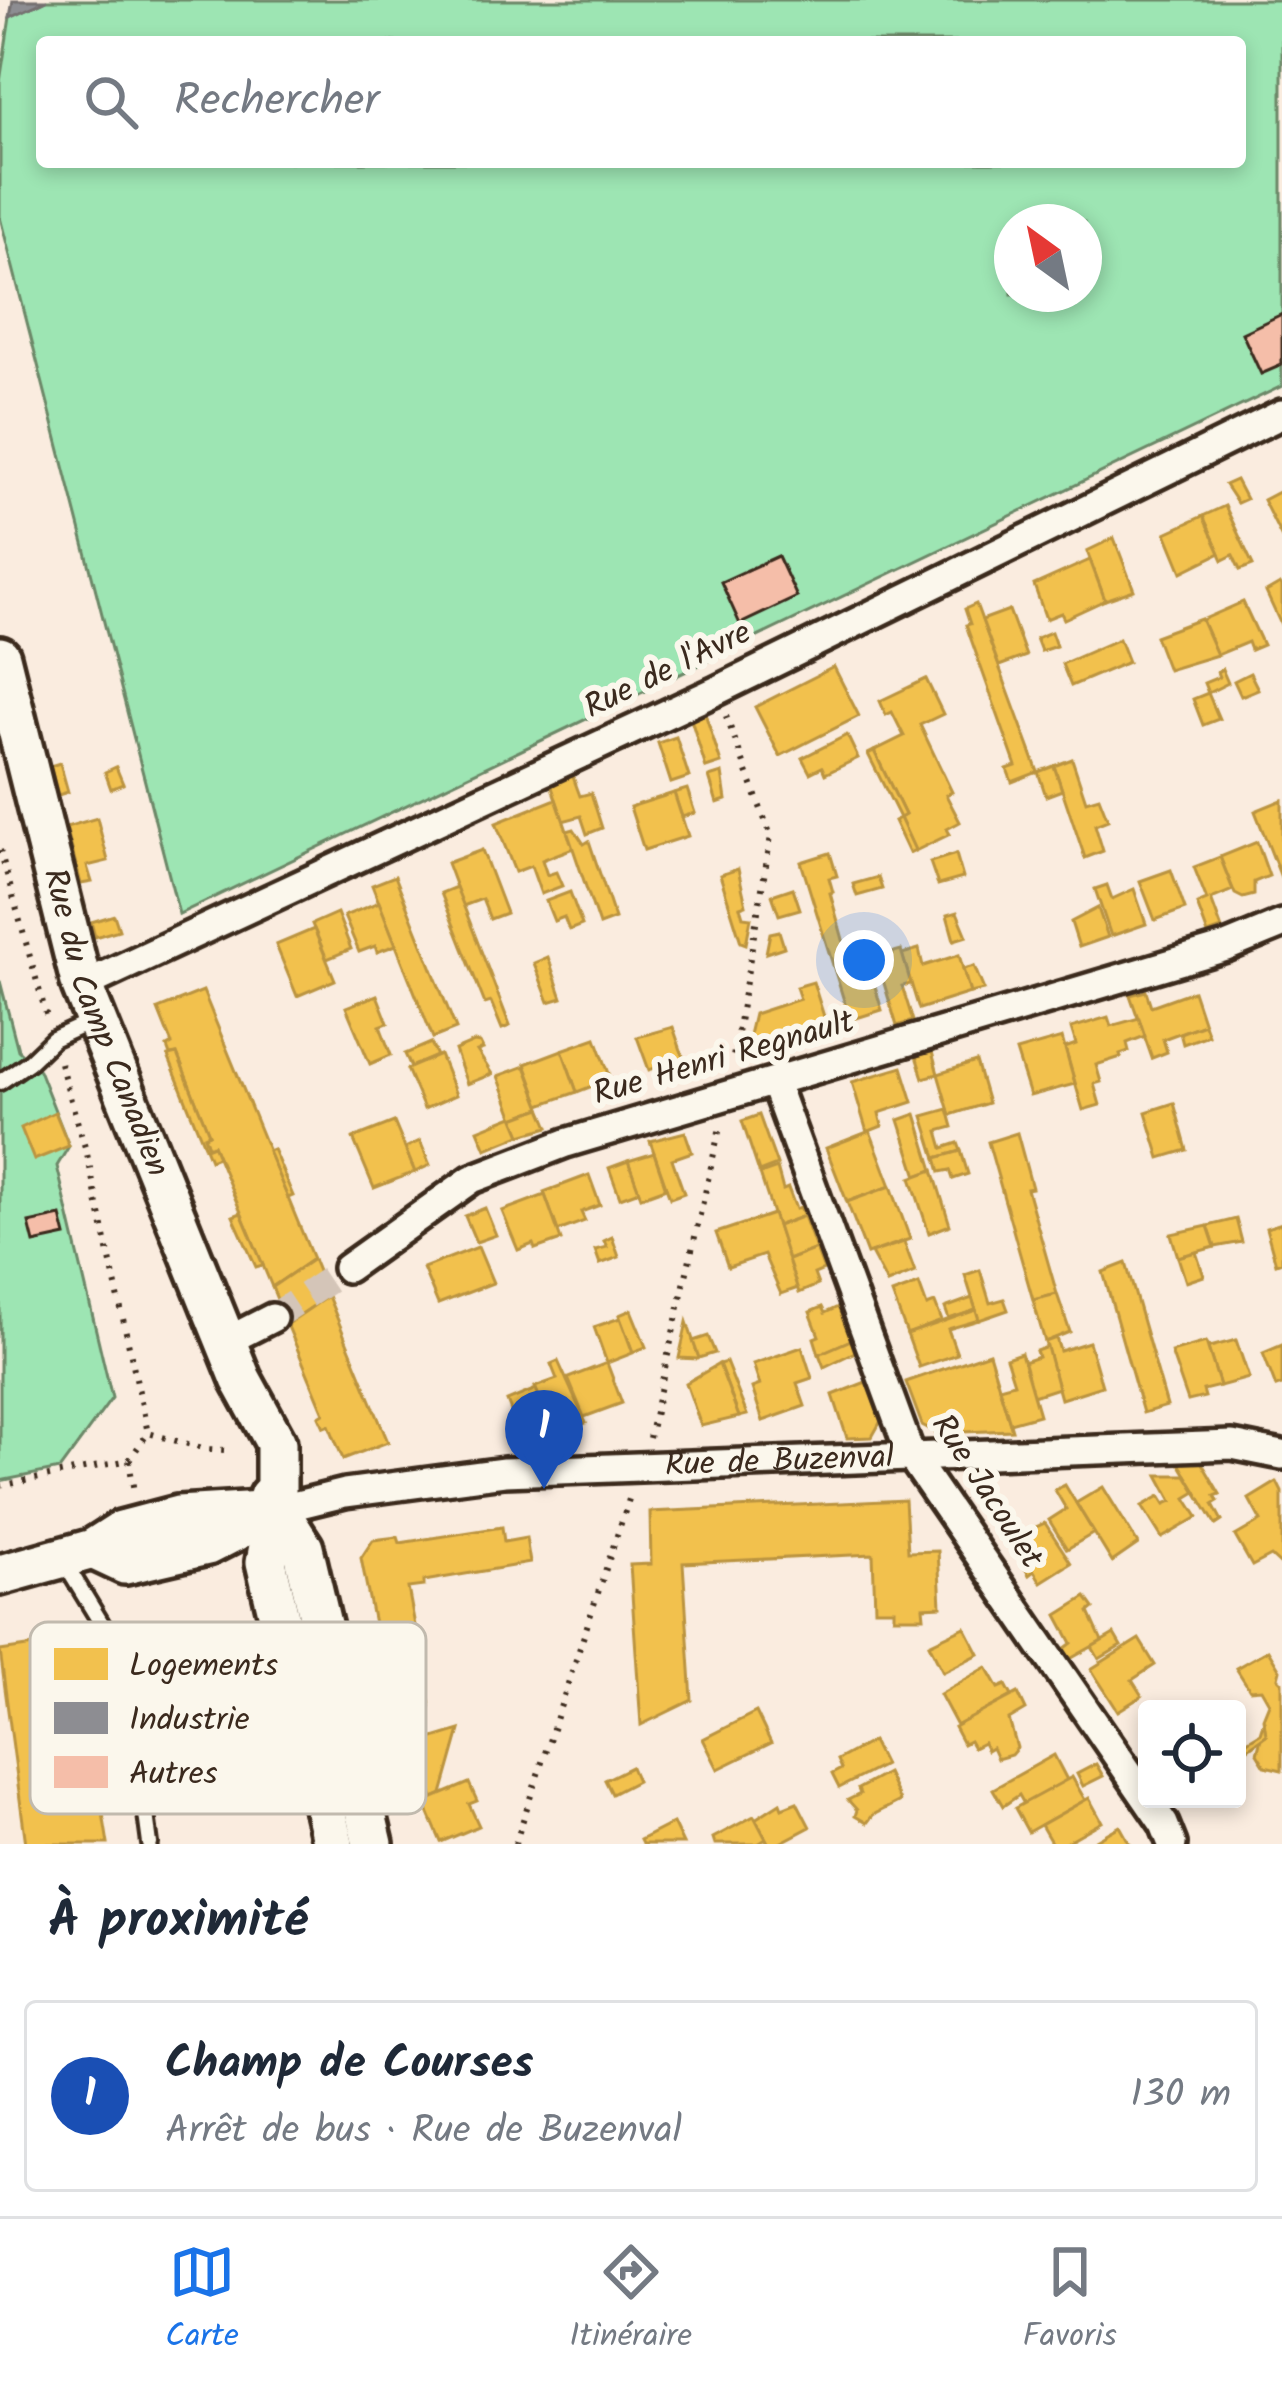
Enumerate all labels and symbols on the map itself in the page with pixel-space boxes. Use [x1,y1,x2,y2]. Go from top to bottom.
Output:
north arrow [994,204,1102,312]
street label: Rue de l'Avre [575,608,761,734]
street label: Rue du Camp Canadien [27,863,183,1185]
your location [834,930,894,990]
street label: Rue Henri Regnault [587,996,862,1122]
pin: 1 [505,1390,583,1489]
street label: Rue Jacoulet [916,1404,1057,1581]
street label: Rue de Buzenval [664,1431,895,1493]
legend [30,1622,426,1814]
text: Logements [129,1641,278,1694]
text: Industrie [129,1695,250,1748]
text: Autres [129,1749,218,1802]

